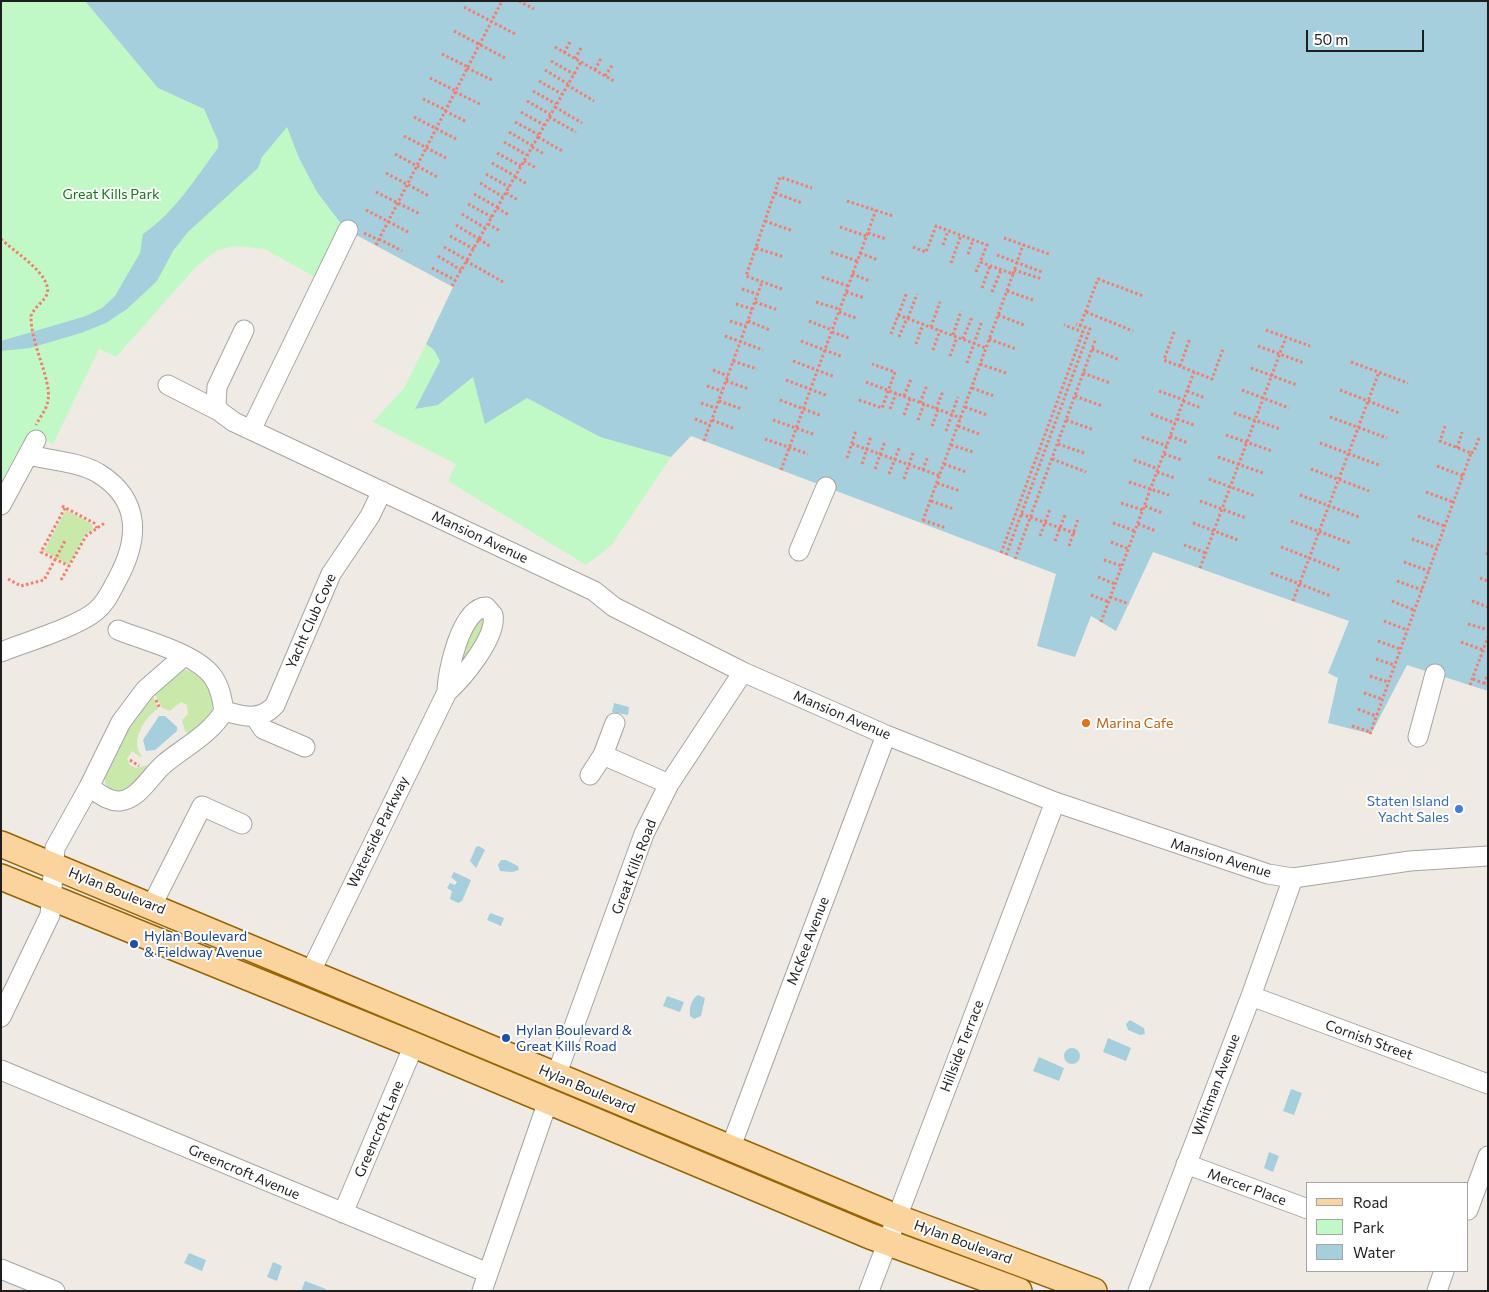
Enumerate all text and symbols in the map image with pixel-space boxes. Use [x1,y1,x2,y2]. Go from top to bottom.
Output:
scale bar [1309,20,1426,52]
text: 50 m [1314,30,1348,48]
park label: Great Kills Park [62,186,160,202]
street label: Mansion Avenue [429,507,531,567]
street label: Yacht Club Cove [283,571,339,671]
street label: Mansion Avenue [791,687,893,743]
place label: Marina Cafe [1096,715,1173,731]
marker: Marina Cafe [1080,717,1092,729]
street label: Waterside Parkway [344,773,412,891]
place label: Staten Island Yacht Sales [1367,793,1449,826]
marker: Staten Island Yacht Sales [1453,803,1465,815]
street label: Great Kills Road [608,817,660,917]
street label: Mansion Avenue [1169,835,1273,881]
street label: Hylan Boulevard [66,864,168,918]
street label: McKee Avenue [783,894,833,988]
place label: Hylan Boulevard & Fieldway Avenue [144,928,262,960]
marker: Hylan Boulevard & Fieldway Avenue [128,938,140,950]
street label: Hillside Terrace [937,998,987,1094]
street label: Cornish Street [1323,1016,1415,1064]
place label: Hylan Boulevard & Great Kills Road [516,1022,632,1054]
street label: Whitman Avenue [1189,1031,1243,1139]
marker: Hylan Boulevard & Great Kills Road [500,1032,512,1044]
street label: Hylan Boulevard [536,1061,638,1117]
street label: Greencroft Lane [351,1078,407,1180]
street label: Greencroft Avenue [186,1141,302,1203]
street label: Mercer Place [1205,1165,1289,1209]
legend [1306,1182,1469,1272]
text: Road [1353,1193,1388,1211]
street label: Hylan Boulevard [912,1216,1014,1268]
text: Park [1353,1218,1384,1236]
text: Water [1353,1243,1395,1261]

